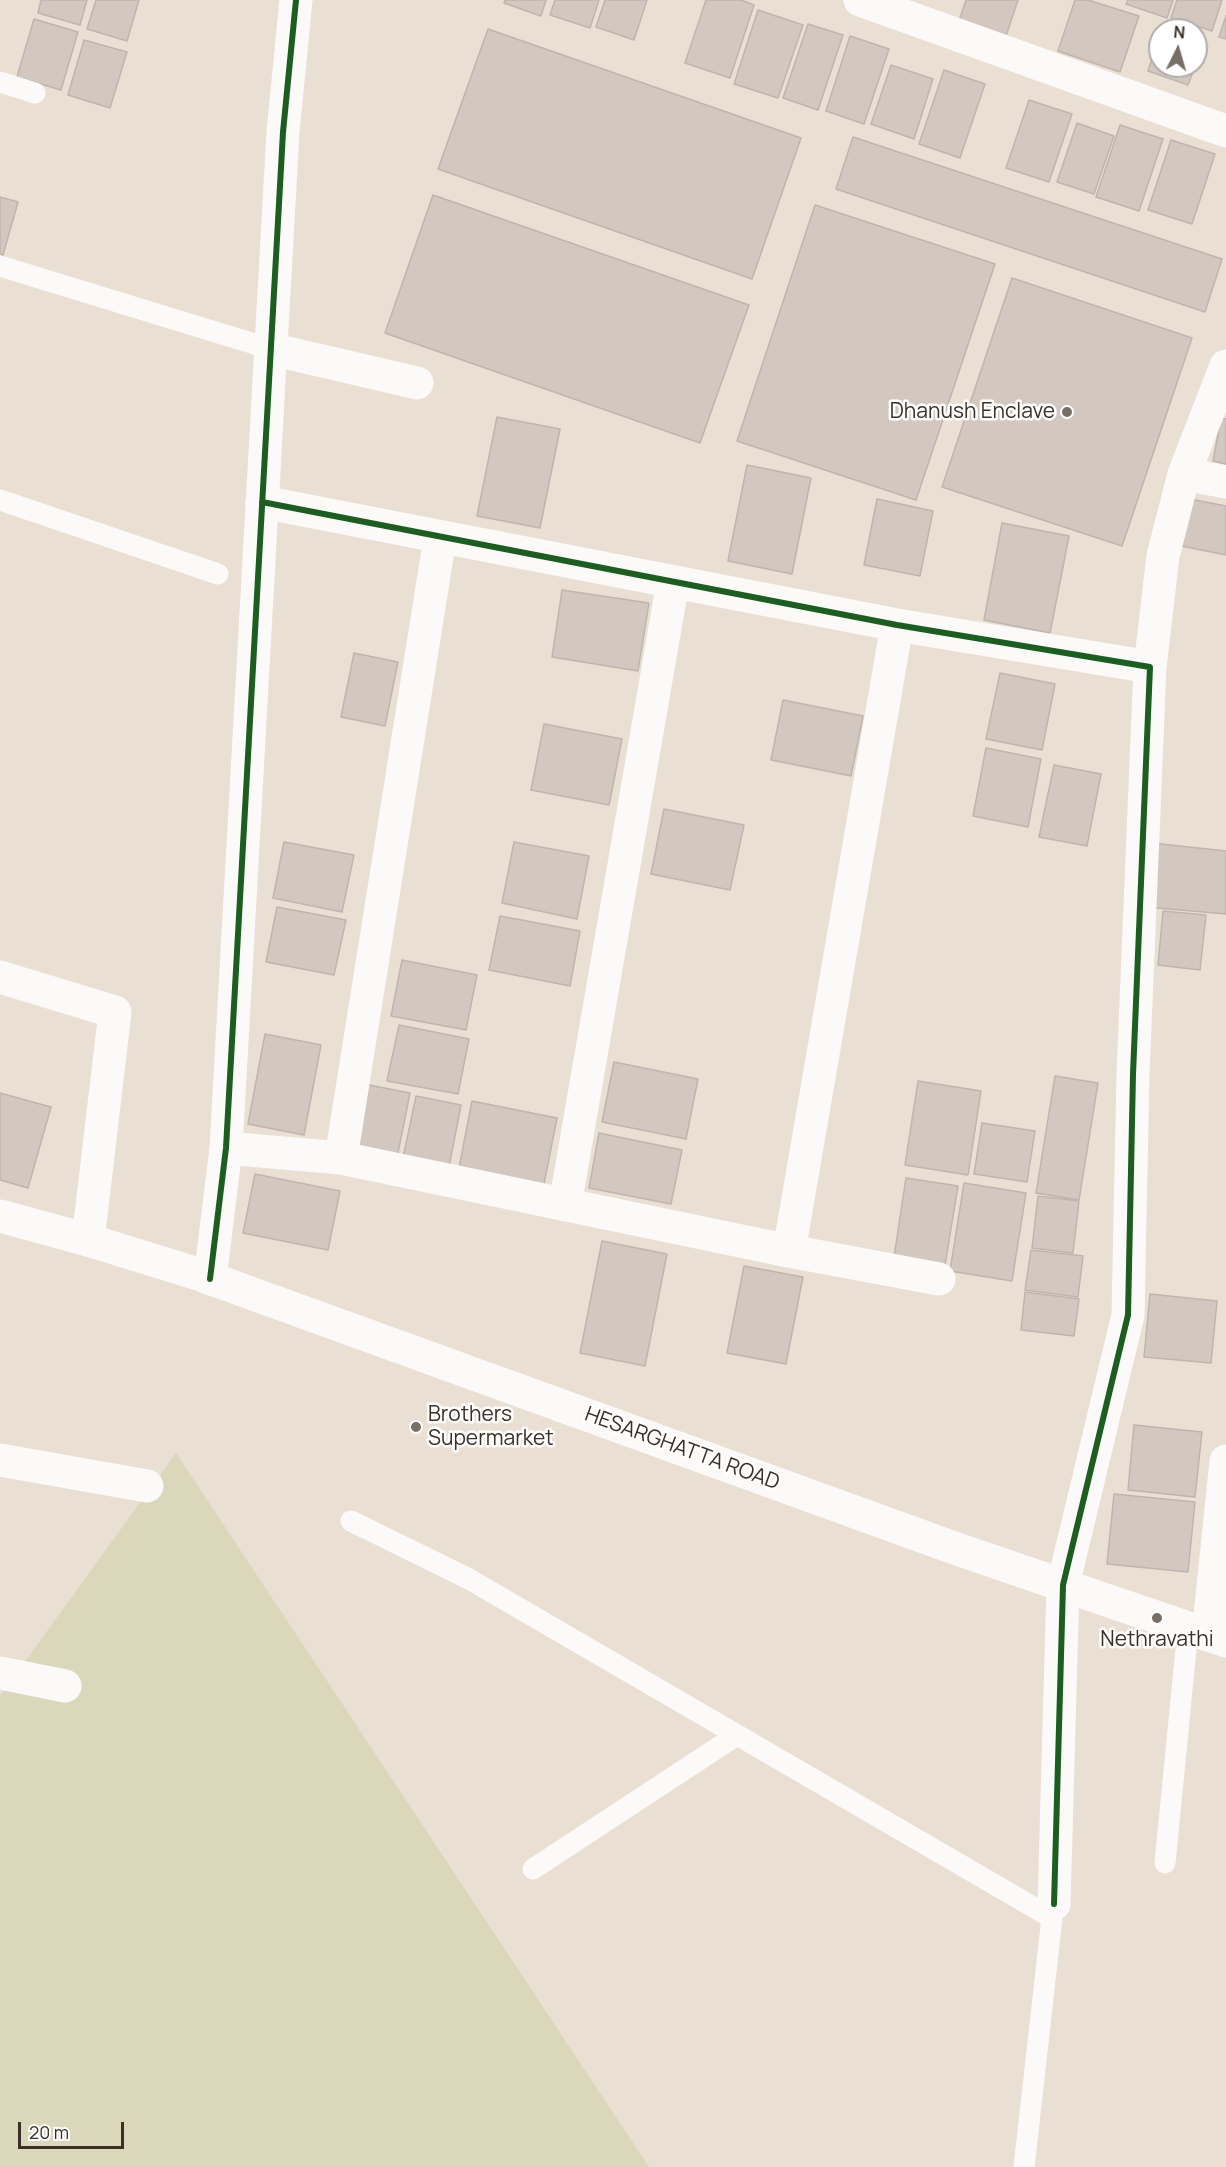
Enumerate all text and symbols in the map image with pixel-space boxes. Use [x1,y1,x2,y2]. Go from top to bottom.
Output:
north arrow [1148,18,1208,78]
text: N [1173,21,1186,44]
place label: Dhanush Enclave [890,399,1055,425]
marker: Dhanush Enclave [1060,405,1074,419]
place label: Brothers Supermarket [428,1402,554,1452]
street label: HESARGHATTA ROAD [581,1402,783,1496]
marker: Brothers Supermarket [409,1420,423,1434]
marker: Nethravathi [1150,1611,1164,1625]
place label: Nethravathi [1100,1627,1214,1653]
scale bar [21,2110,128,2148]
text: 20 m [29,2120,69,2144]

